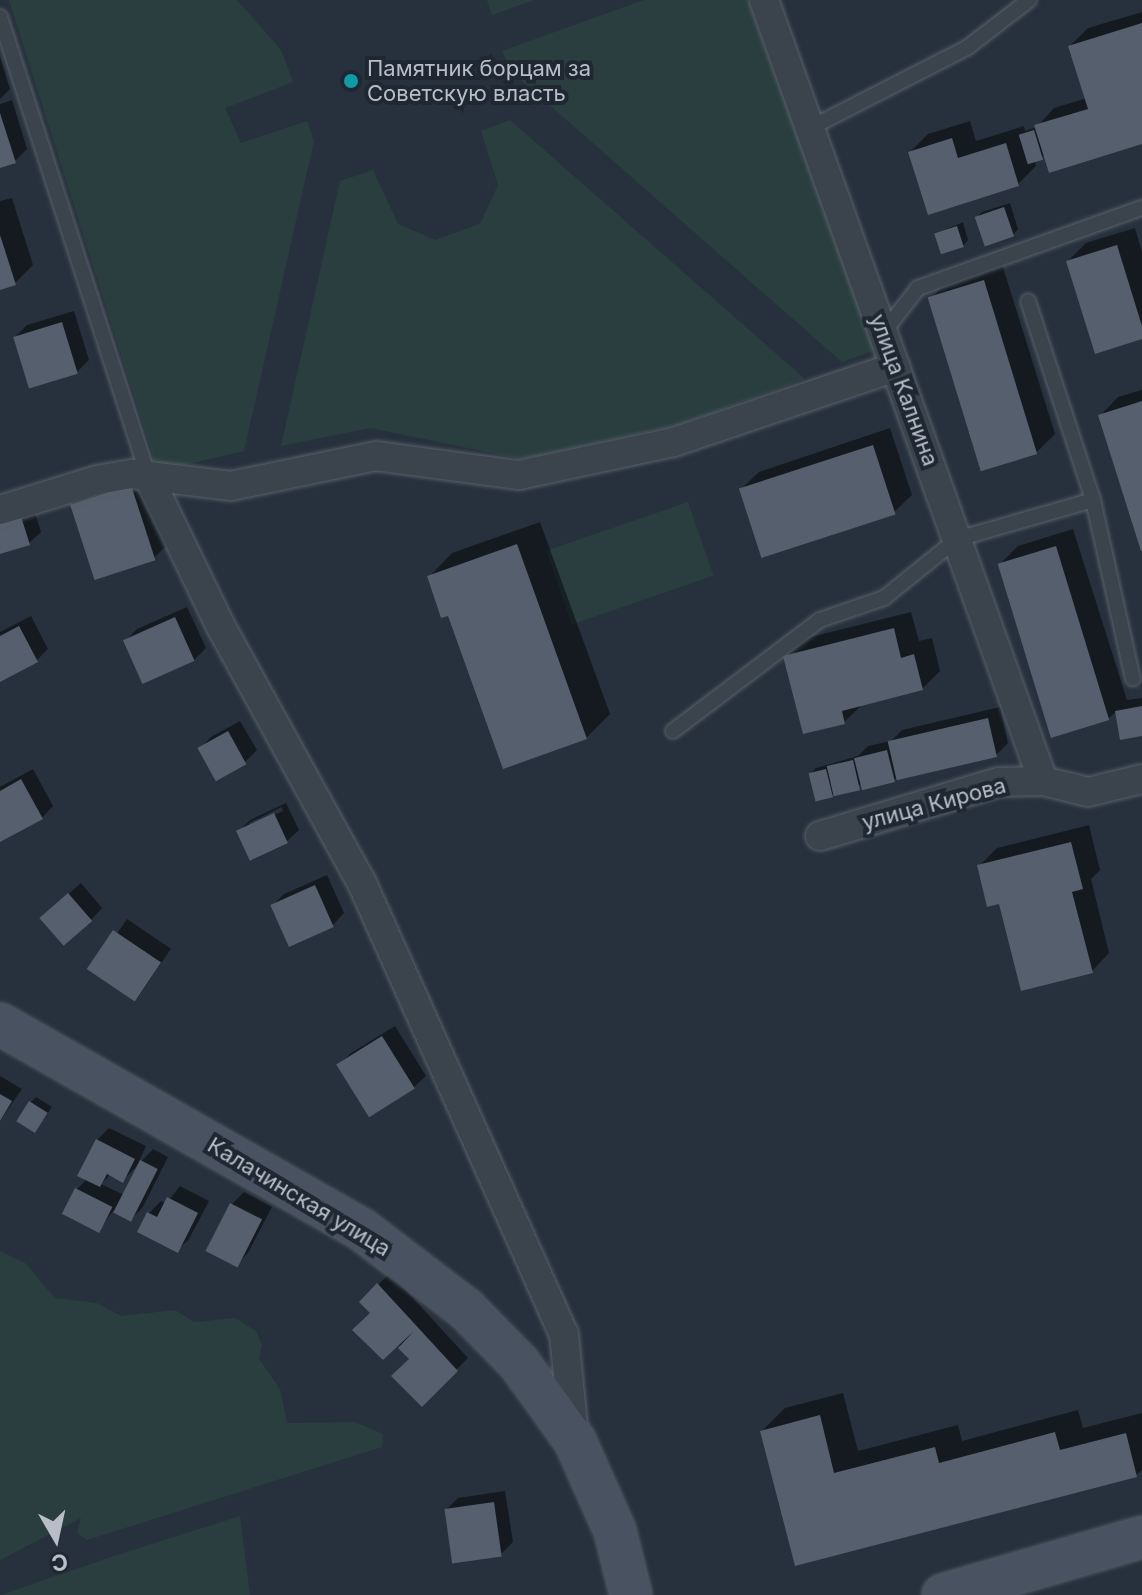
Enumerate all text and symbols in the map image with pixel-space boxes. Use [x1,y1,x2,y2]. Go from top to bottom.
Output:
place label: Памятник борцам за Советскую власть [367,55,591,106]
marker: Памятник борцам за Советскую власть [342,72,360,90]
street label: улица Калнина [864,310,944,470]
street label: улица Кирова [859,772,1009,836]
street label: Калачинская улица [203,1132,395,1262]
north arrow [16,1499,96,1579]
text: С [50,1549,70,1577]

